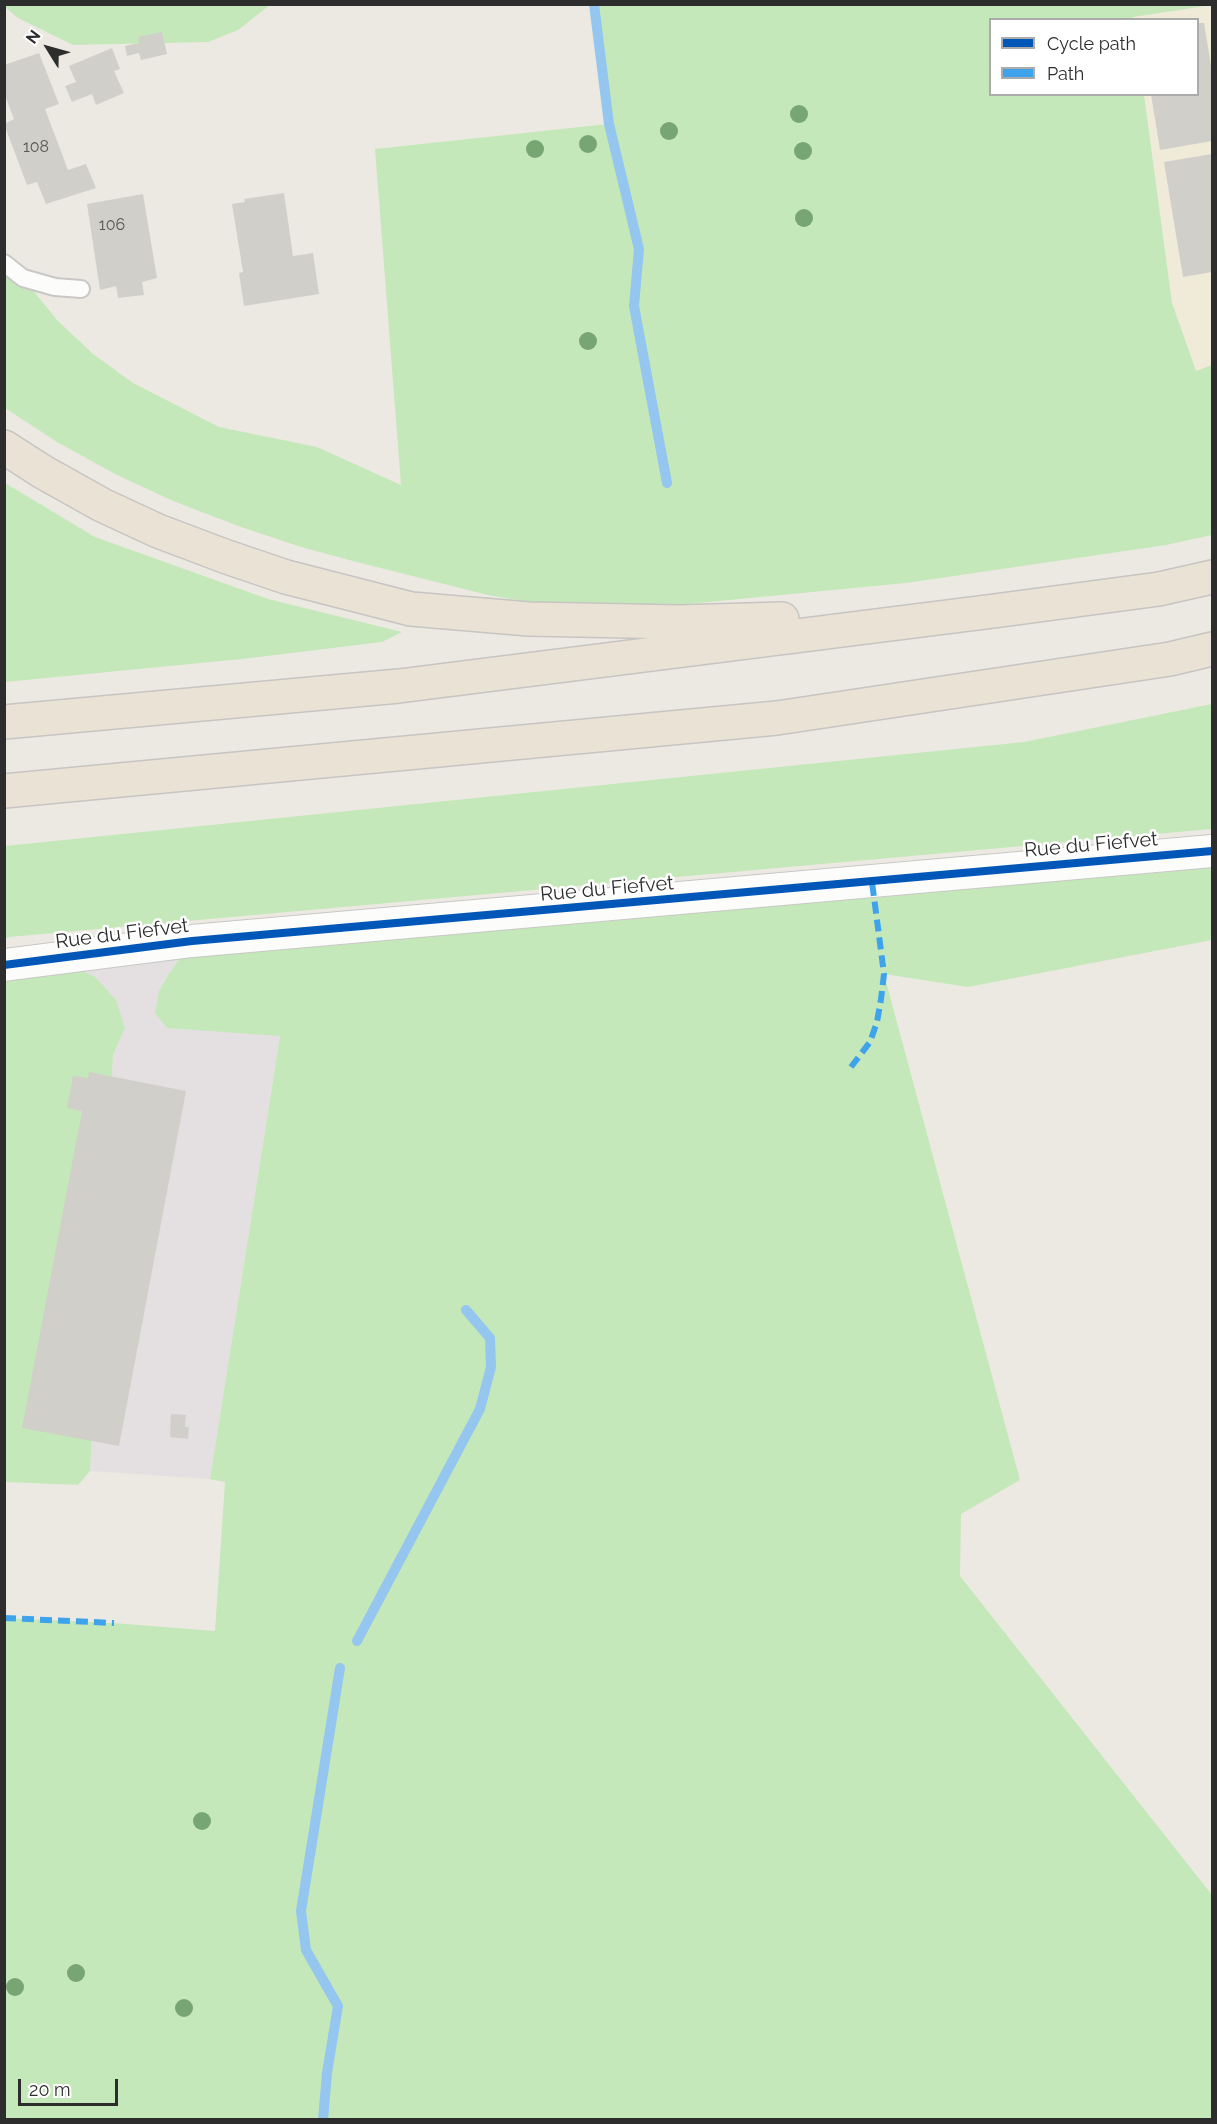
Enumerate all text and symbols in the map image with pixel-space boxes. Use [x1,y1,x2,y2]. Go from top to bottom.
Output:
north arrow [18,18,78,78]
legend [989,18,1199,96]
text: N [22,26,44,47]
text: Cycle path [1047,33,1136,54]
text: Path [1047,63,1084,84]
house number: 108 [23,137,49,157]
house number: 106 [99,215,125,235]
street label: Rue du Fiefvet [1023,827,1159,863]
street label: Rue du Fiefvet [539,871,675,907]
street label: Rue du Fiefvet [54,914,190,954]
scale bar [21,2067,122,2105]
text: 20 m [29,2079,71,2100]

